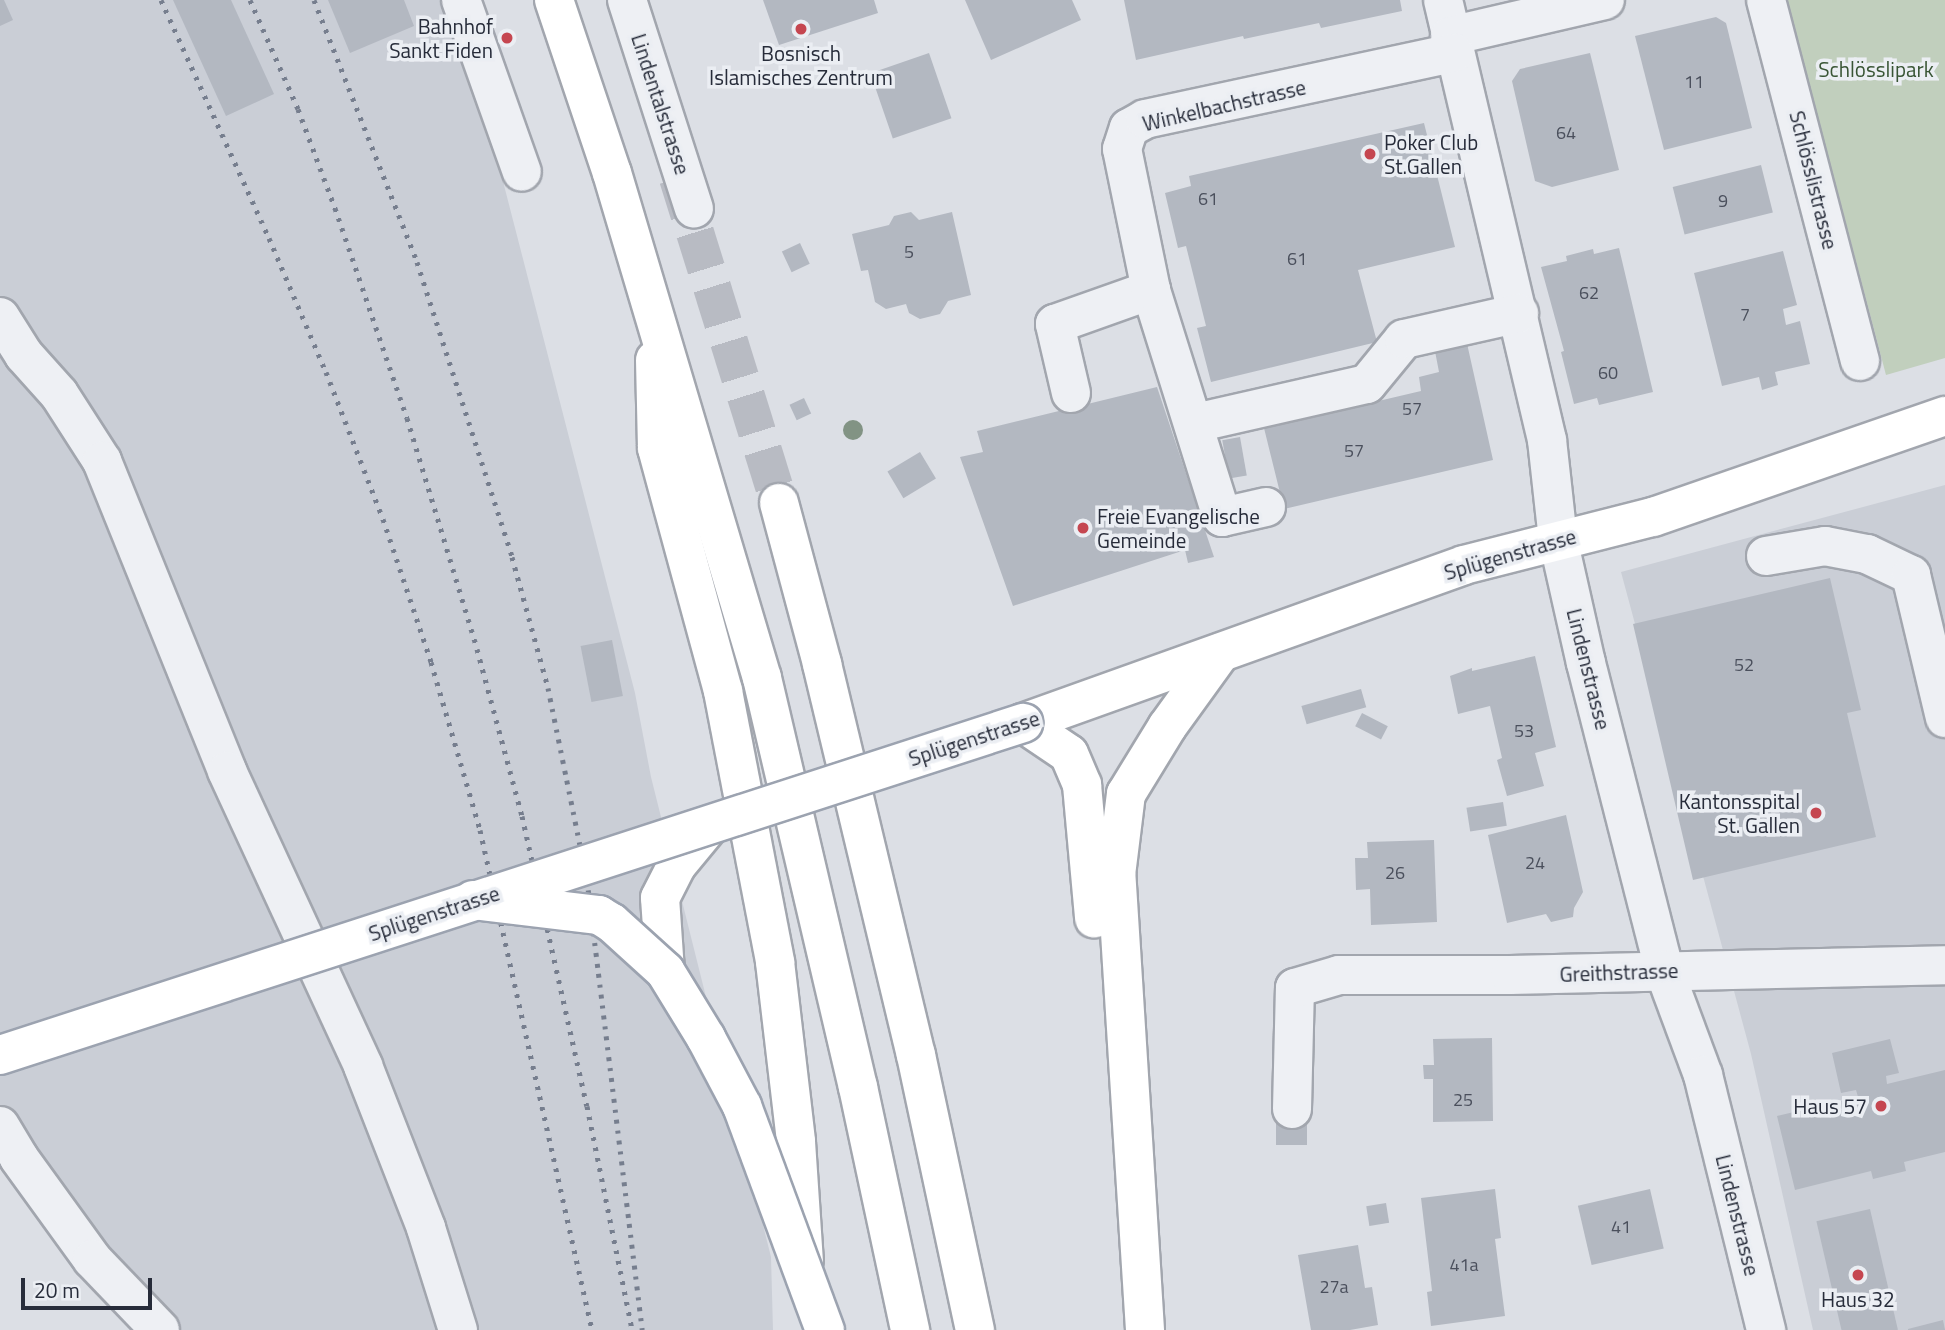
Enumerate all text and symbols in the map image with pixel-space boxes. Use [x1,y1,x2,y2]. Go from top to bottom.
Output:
place label: Bahnhof Sankt Fiden [389,13,493,63]
marker: Bosnisch Islamisches Zentrum [793,21,809,37]
marker: Bahnhof Sankt Fiden [499,30,515,46]
street label: Lindentalstrasse [626,30,696,178]
place label: Bosnisch Islamisches Zentrum [709,40,893,90]
park label: Schlösslipark [1818,56,1934,82]
house number: 11 [1684,71,1704,93]
street label: Winkelbachstrasse [1140,74,1308,136]
street label: Schlösslistrasse [1785,108,1843,252]
house number: 64 [1556,122,1576,144]
place label: Poker Club St.Gallen [1384,129,1478,179]
marker: Poker Club St.Gallen [1362,146,1378,162]
house number: 61 [1198,188,1218,210]
house number: 9 [1718,190,1728,212]
house number: 5 [904,241,914,263]
house number: 61 [1287,248,1307,270]
house number: 62 [1579,282,1599,304]
house number: 7 [1740,304,1750,326]
house number: 60 [1598,362,1618,384]
house number: 57 [1402,398,1422,420]
house number: 57 [1344,440,1364,462]
place label: Freie Evangelische Gemeinde [1097,503,1260,553]
marker: Freie Evangelische Gemeinde [1075,520,1091,536]
street label: Splügenstrasse [1441,523,1579,585]
street label: Lindenstrasse [1562,606,1616,732]
house number: 52 [1734,654,1754,676]
street label: Splügenstrasse [905,705,1043,771]
house number: 53 [1514,720,1534,742]
place label: Kantonsspital St. Gallen [1679,788,1800,838]
marker: Kantonsspital St. Gallen [1806,803,1826,823]
house number: 24 [1525,852,1545,874]
house number: 26 [1385,862,1405,884]
street label: Splügenstrasse [365,880,503,946]
street label: Greithstrasse [1559,957,1679,987]
house number: 25 [1453,1089,1473,1111]
place label: Haus 57 [1793,1093,1867,1119]
marker: Haus 57 [1873,1098,1889,1114]
street label: Lindenstrasse [1711,1152,1765,1278]
house number: 41 [1611,1216,1631,1238]
house number: 41a [1449,1254,1479,1276]
scale bar [24,1264,156,1308]
marker: Haus 32 [1850,1267,1866,1283]
text: 20 m [34,1274,80,1306]
house number: 27a [1319,1276,1349,1298]
place label: Haus 32 [1821,1286,1895,1312]

